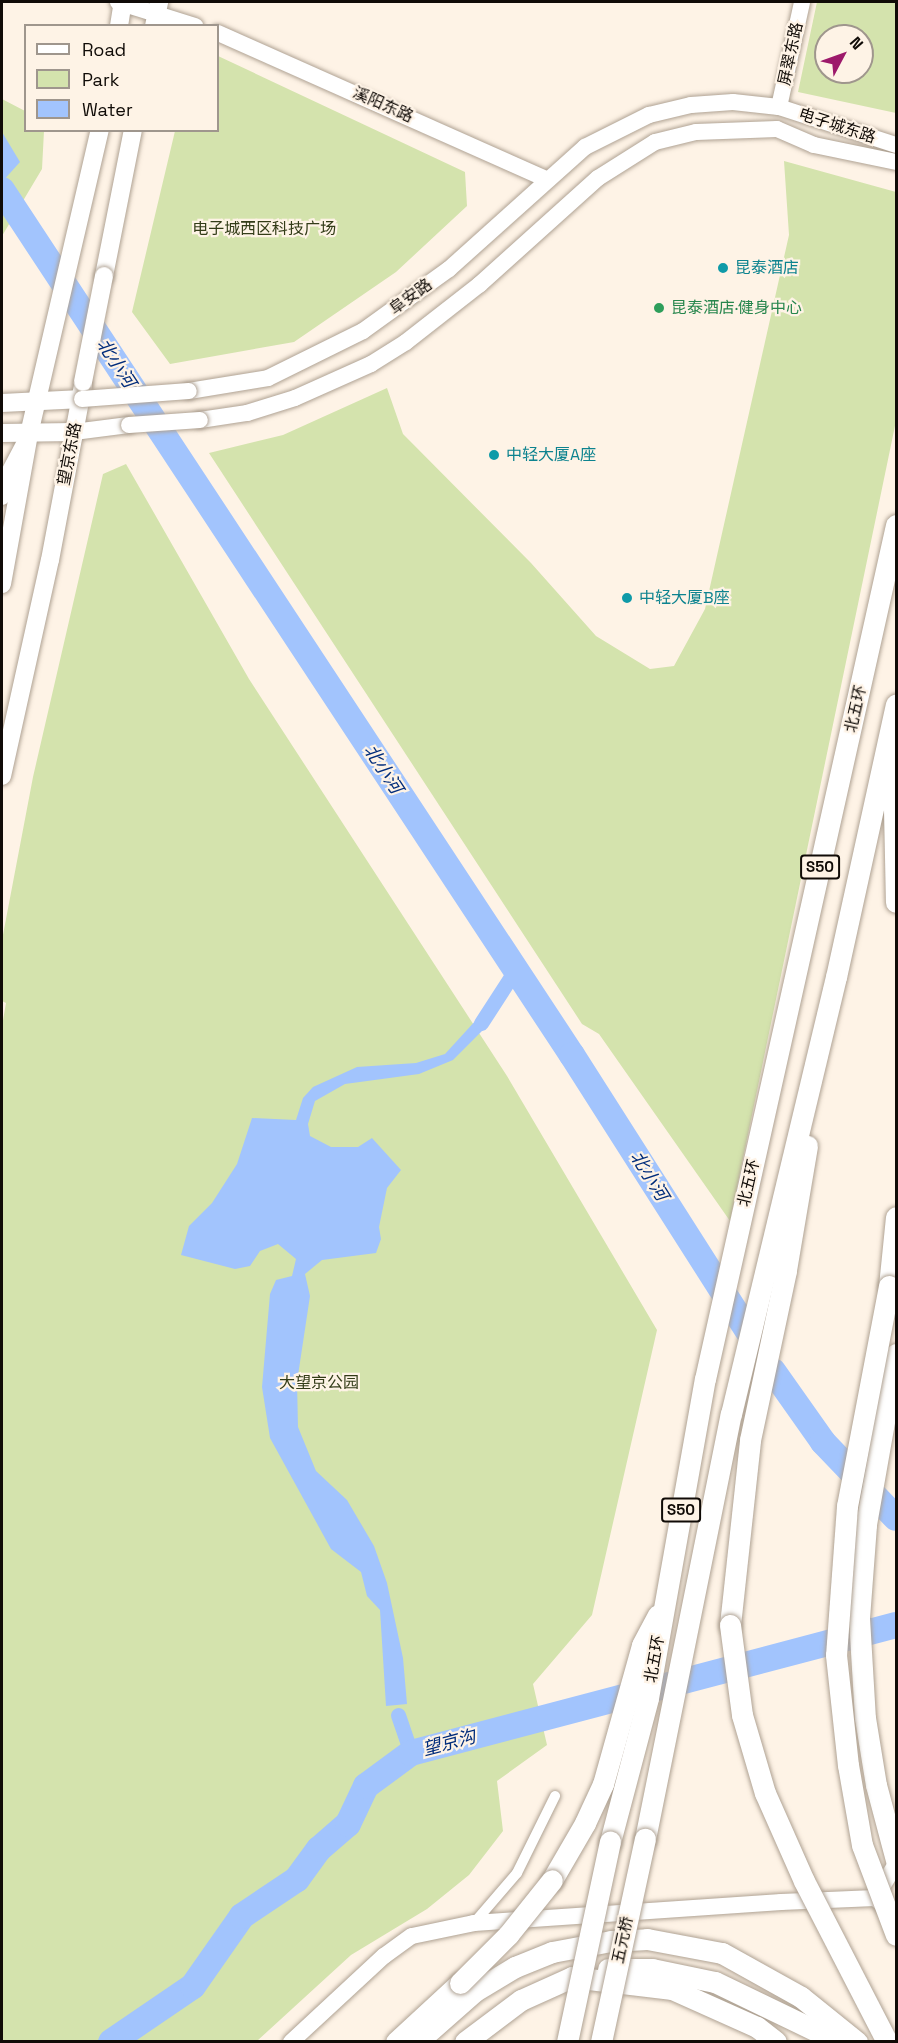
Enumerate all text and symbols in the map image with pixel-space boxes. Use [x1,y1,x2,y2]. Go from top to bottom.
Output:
street label: 屏翠东路 [775,21,807,87]
legend [24,24,219,132]
north arrow [814,24,874,84]
text: N [845,32,868,54]
text: Road [82,38,126,61]
text: Park [82,68,119,91]
street label: 溪阳东路 [350,83,416,127]
text: Water [82,98,133,121]
street label: 电子城东路 [796,105,878,147]
park label: 电子城西区科技广场 [192,219,336,239]
place label: 昆泰酒店 [735,258,799,278]
marker: 昆泰酒店 [716,261,730,275]
street label: 阜安路 [386,275,436,319]
place label: 昆泰酒店·健身中心 [671,298,802,318]
marker: 昆泰酒店·健身中心 [652,301,666,315]
water label: 北小河 [92,334,140,392]
street label: 望京东路 [54,421,86,487]
place label: 中轻大厦A座 [506,445,596,465]
marker: 中轻大厦A座 [487,448,501,462]
place label: 中轻大厦B座 [639,588,730,608]
marker: 中轻大厦B座 [620,591,634,605]
street label: 北五环 [841,683,871,735]
water label: 北小河 [359,740,407,798]
road number: S50 [799,855,841,879]
water label: 北小河 [626,1147,672,1205]
street label: 北五环 [734,1157,764,1209]
park label: 大望京公园 [279,1373,359,1393]
road number: S50 [660,1498,702,1522]
street label: 北五环 [641,1634,669,1684]
water label: 望京沟 [420,1726,478,1760]
street label: 五元桥 [609,1915,637,1965]

